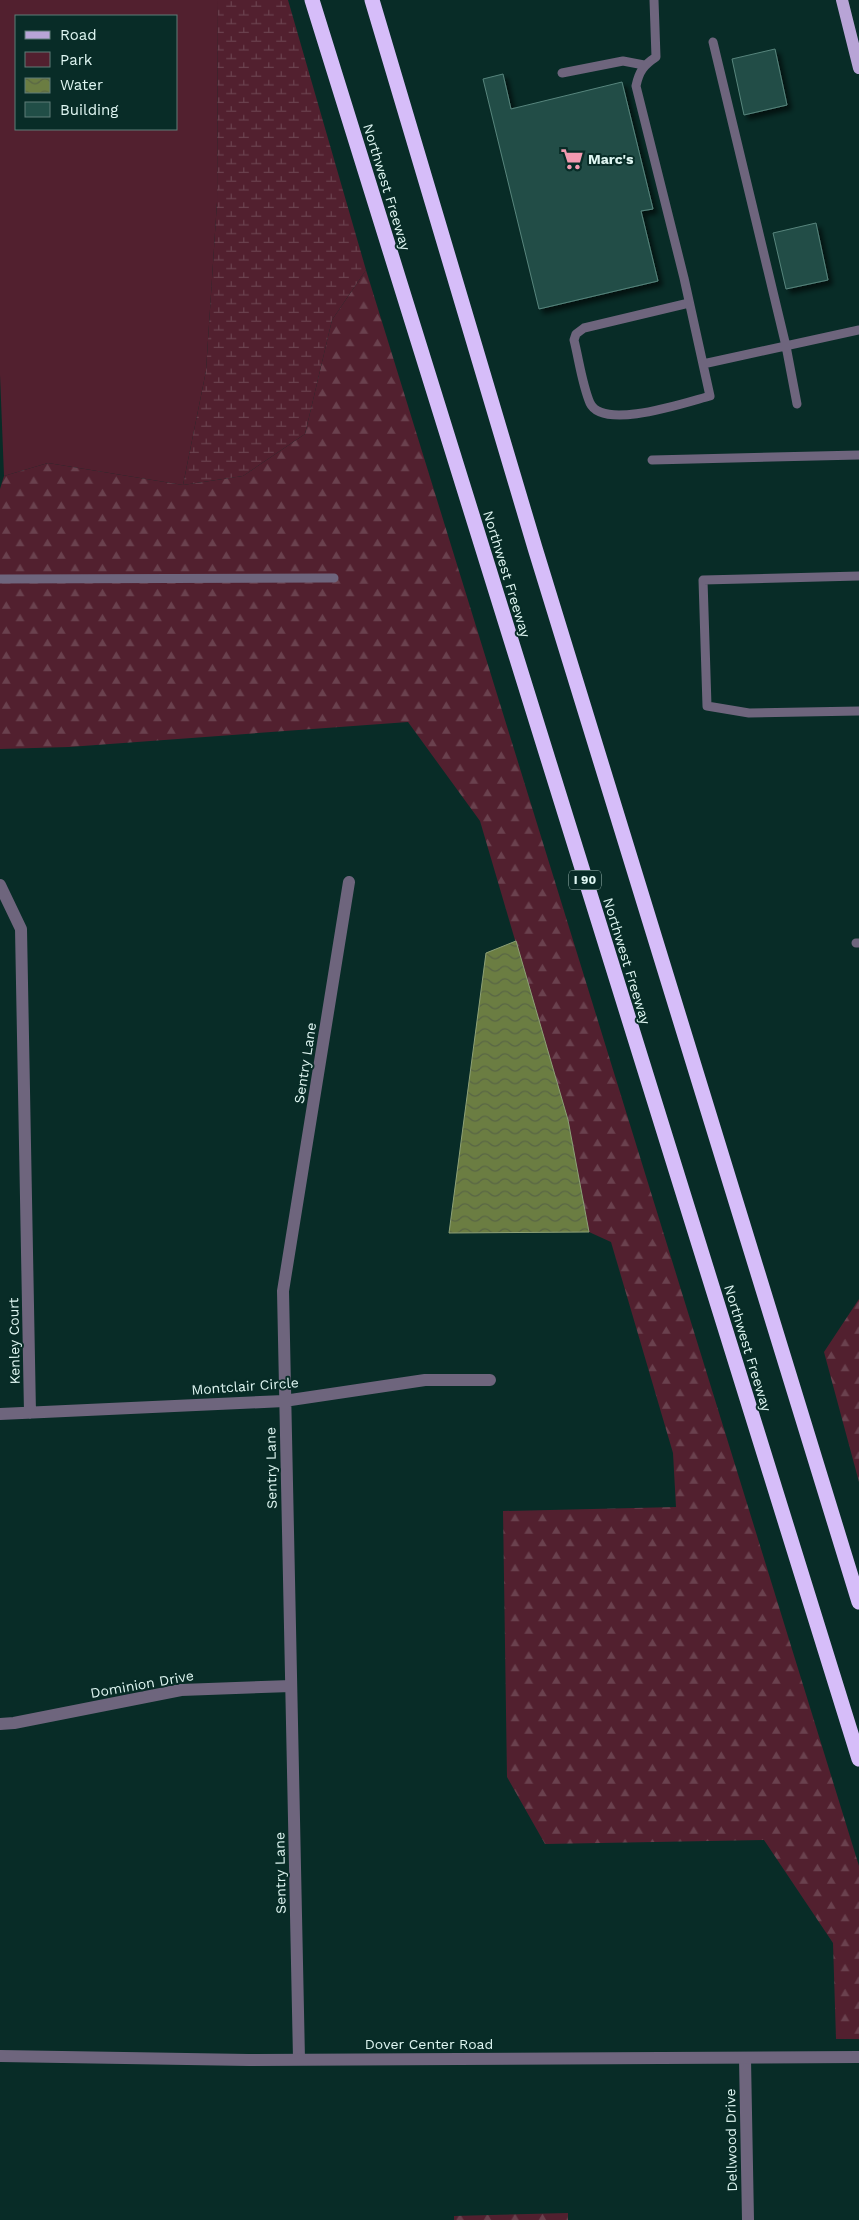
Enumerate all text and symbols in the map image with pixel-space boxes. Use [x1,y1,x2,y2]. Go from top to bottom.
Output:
legend [15,15,178,130]
text: Road [60,26,97,44]
text: Park [60,51,93,69]
text: Water [60,76,103,94]
text: Building [60,101,118,119]
street label: Northwest Freeway [360,122,414,253]
supermarket icon: Marc's [559,146,585,172]
place label: Marc's [588,151,634,167]
street label: Northwest Freeway [480,509,534,640]
road number: I 90 [569,870,601,890]
street label: Northwest Freeway [600,896,654,1027]
street label: Sentry Lane [291,1021,319,1105]
street label: Northwest Freeway [721,1283,775,1414]
street label: Kenley Court [5,1297,23,1385]
street label: Montclair Circle [191,1374,299,1398]
street label: Sentry Lane [262,1427,280,1509]
street label: Dominion Drive [89,1667,195,1701]
street label: Sentry Lane [271,1832,289,1914]
street label: Dover Center Road [365,2036,493,2052]
street label: Dellwood Drive [722,2088,740,2192]

